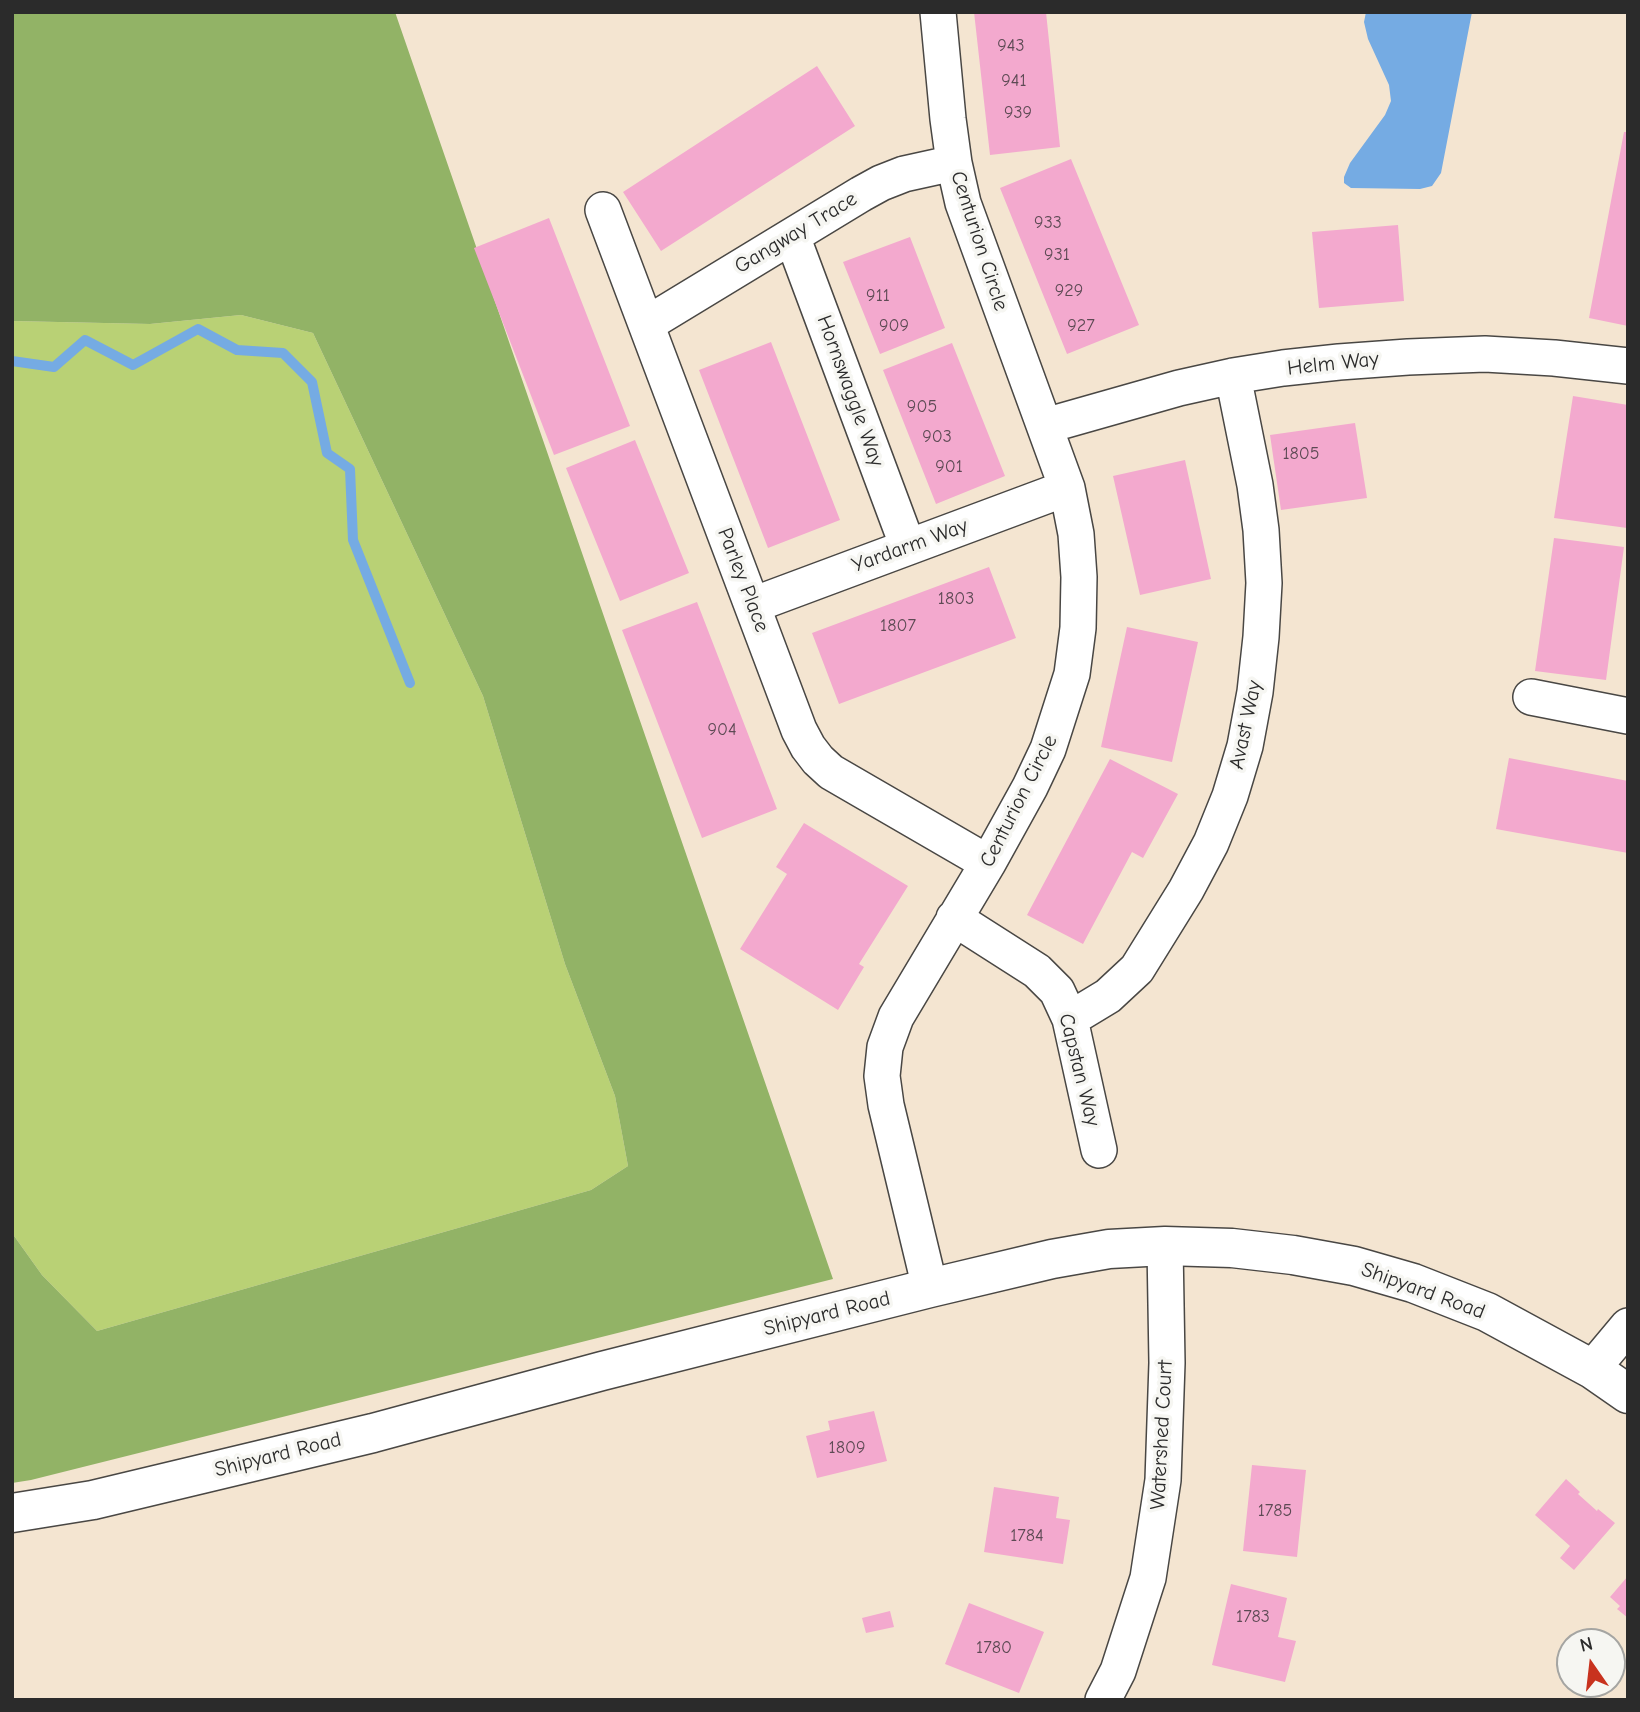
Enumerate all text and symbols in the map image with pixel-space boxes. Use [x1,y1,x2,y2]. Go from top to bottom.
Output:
house number: 943 [997,35,1025,57]
house number: 941 [1001,70,1027,92]
house number: 939 [1004,102,1032,124]
street label: Centurion Circle [945,168,1013,314]
street label: Gangway Trace [730,187,862,279]
house number: 933 [1034,212,1062,234]
house number: 931 [1044,244,1070,266]
house number: 929 [1055,280,1083,302]
house number: 911 [866,285,890,307]
street label: Hornswaggle Way [811,312,889,470]
house number: 909 [879,315,909,337]
house number: 927 [1067,315,1095,337]
street label: Helm Way [1286,347,1380,381]
house number: 905 [907,396,937,418]
house number: 903 [922,426,952,448]
house number: 1805 [1282,443,1320,465]
house number: 901 [935,456,963,478]
street label: Yardarm Way [849,513,971,579]
street label: Parley Place [712,524,774,636]
house number: 1803 [938,588,974,610]
house number: 1807 [880,615,916,637]
street label: Avast Way [1224,678,1268,772]
house number: 904 [707,719,737,741]
street label: Centurion Circle [975,731,1063,871]
street label: Capstan Way [1053,1011,1105,1129]
street label: Shipyard Road [1358,1257,1488,1325]
street label: Shipyard Road [761,1286,893,1342]
street label: Watershed Court [1146,1360,1178,1510]
street label: Shipyard Road [212,1427,344,1483]
house number: 1809 [829,1437,865,1459]
house number: 1785 [1258,1500,1292,1522]
house number: 1784 [1010,1525,1044,1547]
house number: 1783 [1236,1606,1270,1628]
north arrow [1556,1628,1626,1698]
text: N [1578,1632,1595,1657]
house number: 1780 [976,1637,1012,1659]

